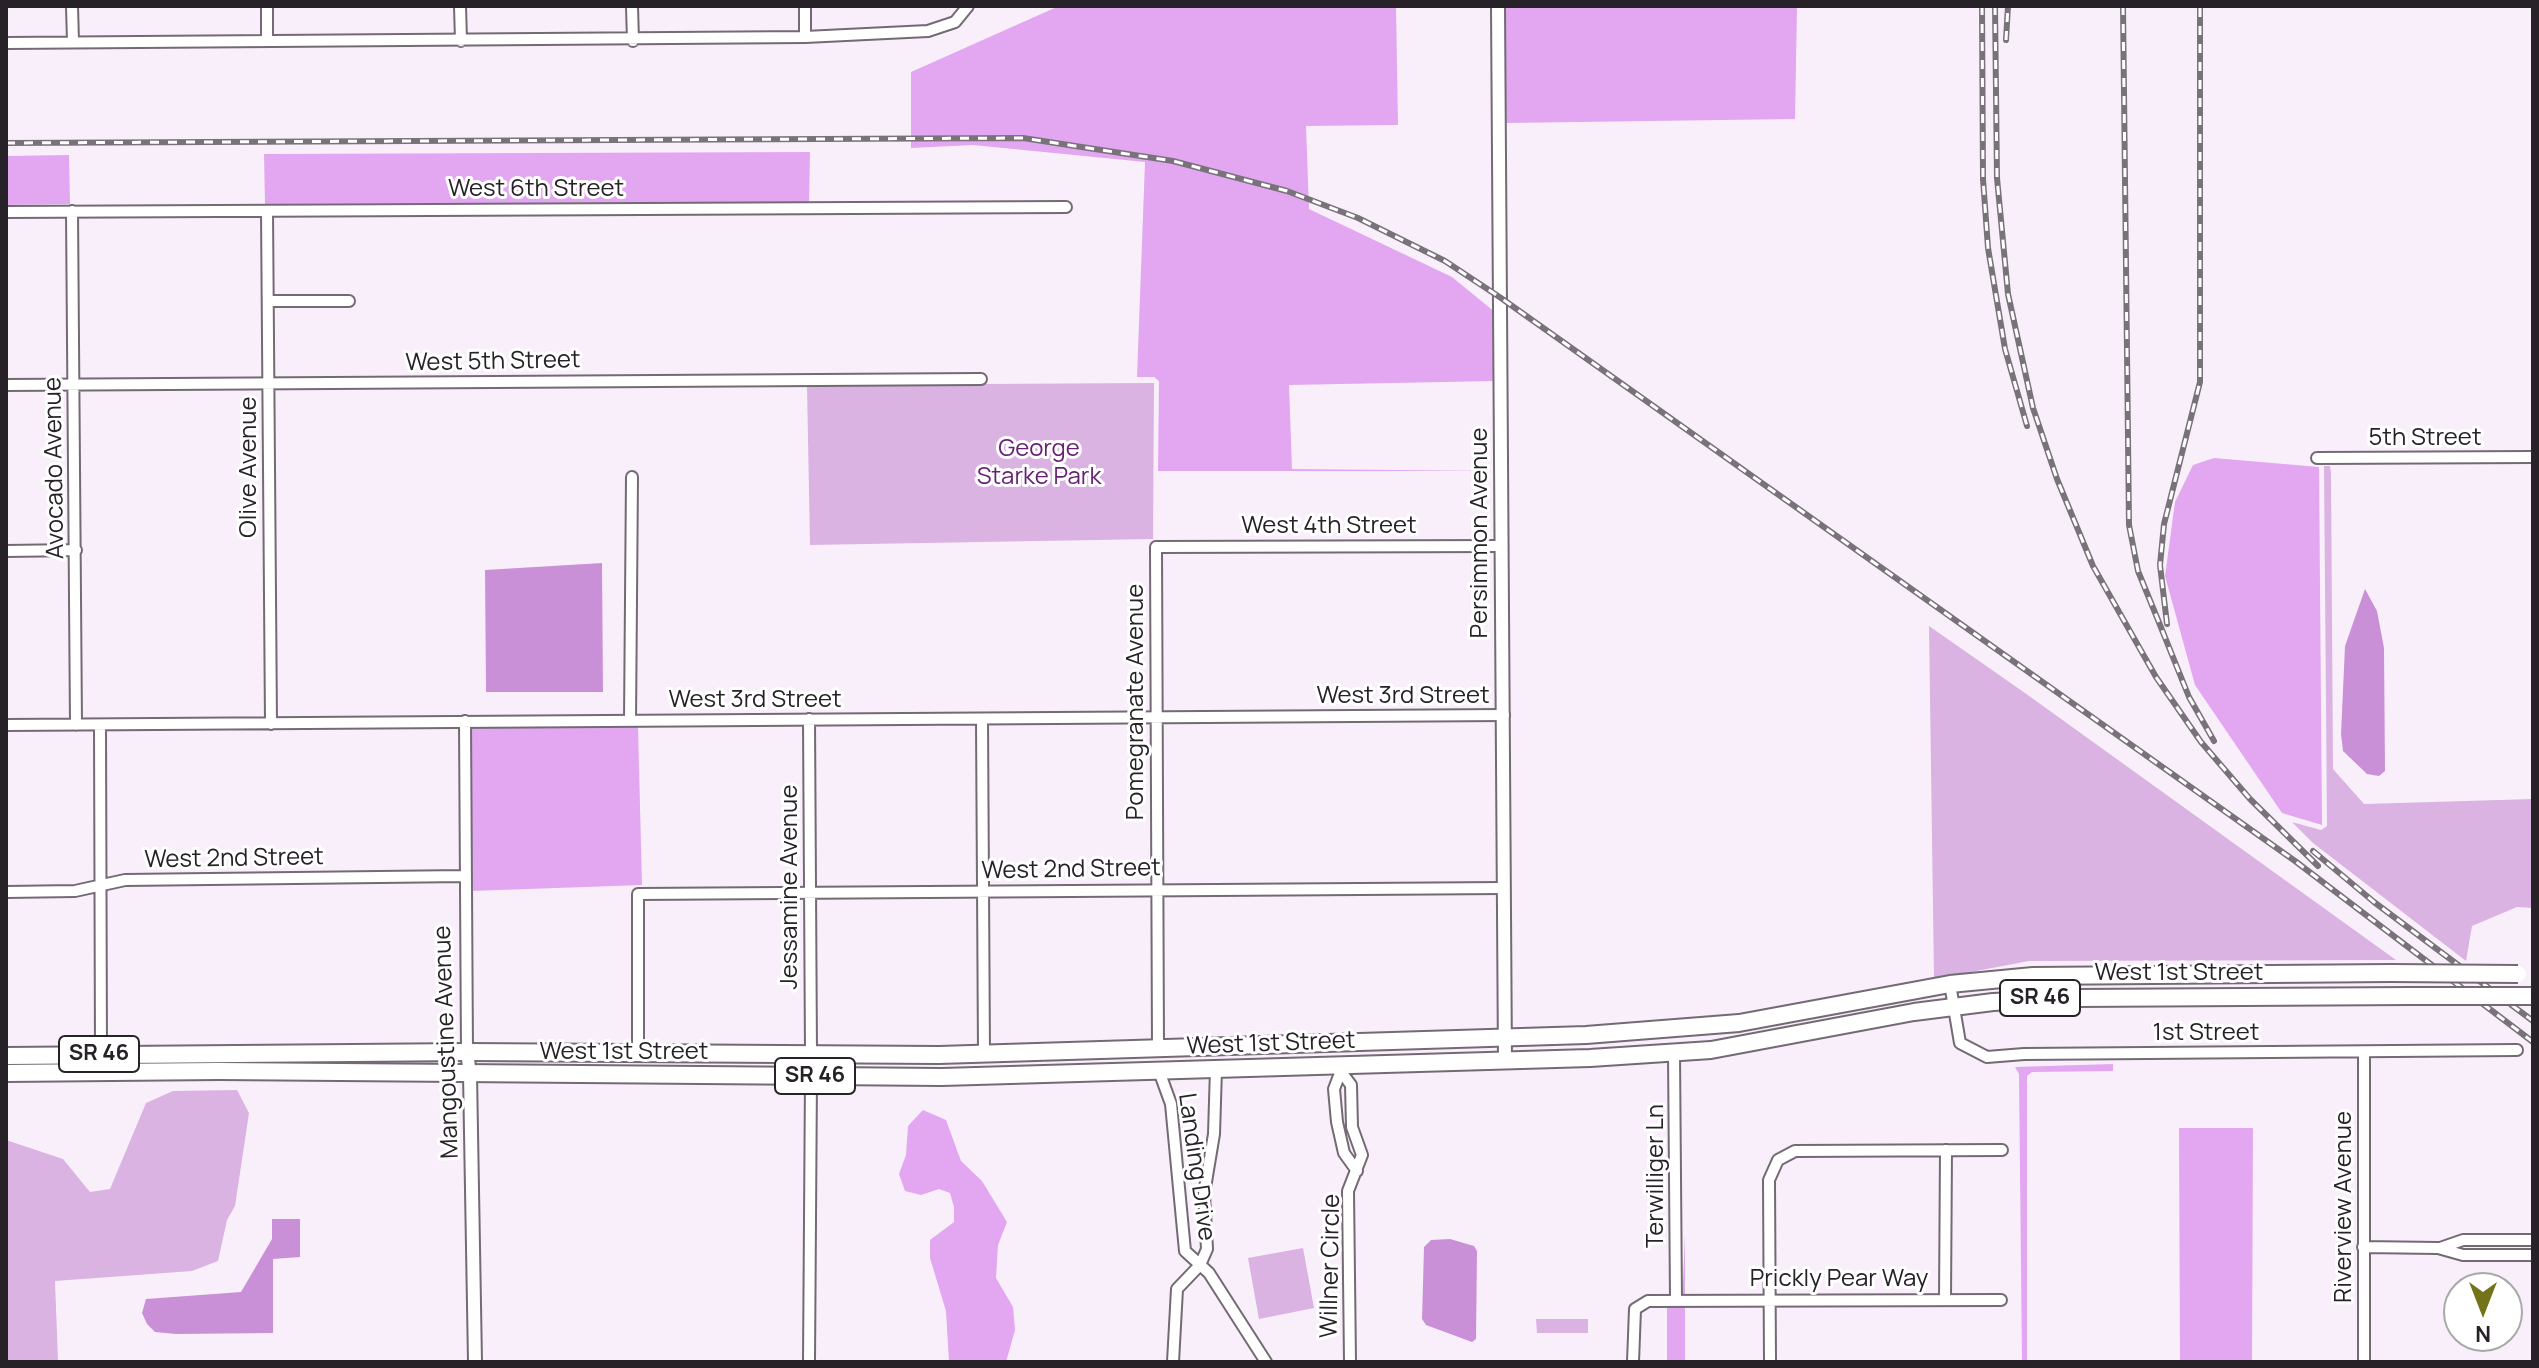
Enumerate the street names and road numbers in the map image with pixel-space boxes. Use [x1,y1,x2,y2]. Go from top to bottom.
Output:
street label: West 6th Street [448,175,624,203]
street label: West 5th Street [405,346,581,378]
street label: Avocado Avenue [39,377,71,559]
street label: Olive Avenue [235,396,263,538]
street label: 5th Street [2368,424,2482,452]
street label: Persimmon Avenue [1466,428,1494,638]
street label: West 4th Street [1241,512,1417,540]
street label: Pomegranate Avenue [1122,584,1150,820]
street label: West 3rd Street [1316,682,1490,710]
street label: West 3rd Street [668,686,842,714]
street label: Jessamine Avenue [776,785,804,989]
street label: West 2nd Street [144,843,324,875]
street label: West 2nd Street [981,854,1161,886]
street label: Mangoustine Avenue [429,925,465,1159]
street label: West 1st Street [2095,959,2263,987]
road number: SR 46 [2000,980,2080,1016]
street label: 1st Street [2153,1019,2259,1047]
street label: West 1st Street [1186,1027,1356,1061]
road number: SR 46 [59,1036,139,1072]
street label: West 1st Street [540,1038,708,1066]
road number: SR 46 [775,1058,855,1094]
street label: Landing Drive [1171,1091,1221,1243]
street label: Terwilliger Ln [1642,1104,1670,1248]
street label: Riverview Avenue [2330,1111,2358,1303]
street label: Willner Circle [1315,1194,1347,1338]
street label: Prickly Pear Way [1750,1265,1928,1293]

